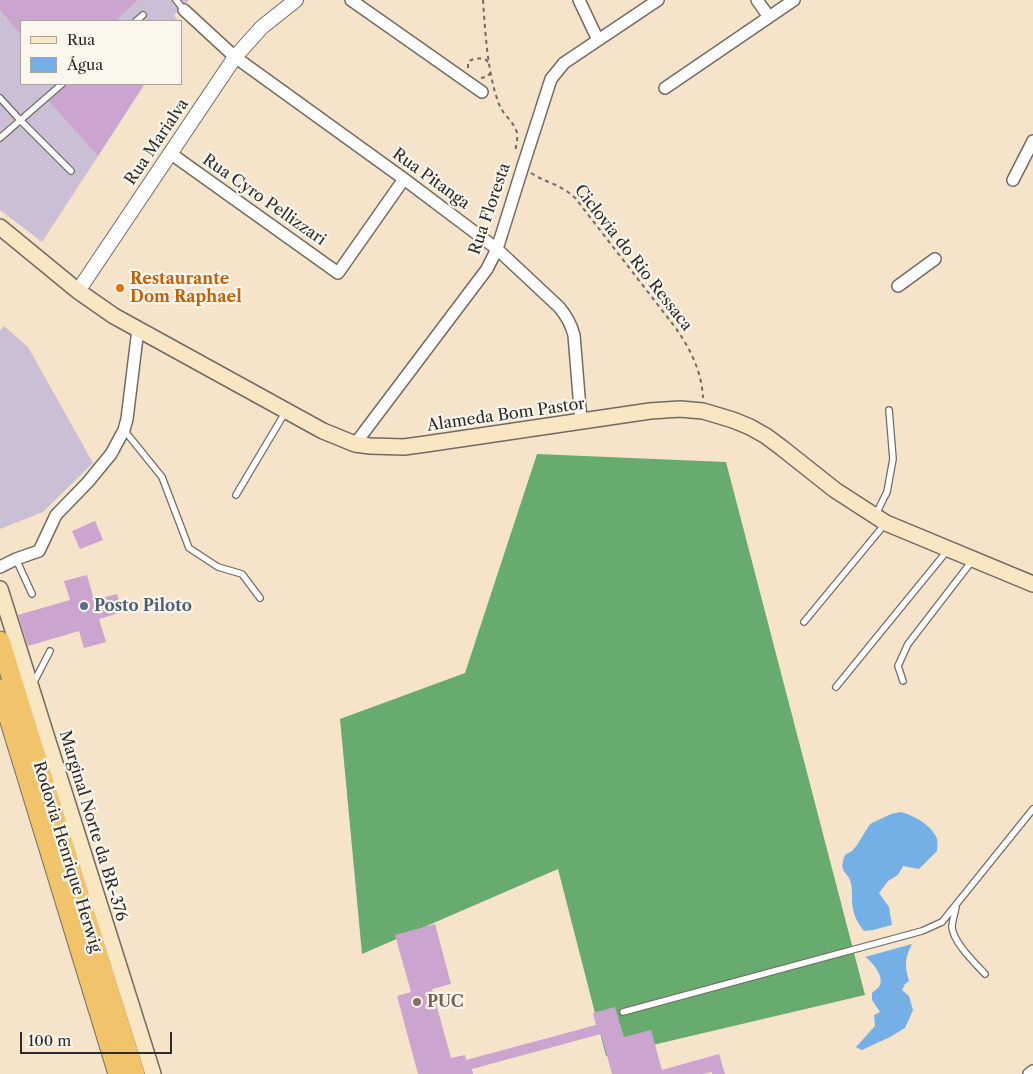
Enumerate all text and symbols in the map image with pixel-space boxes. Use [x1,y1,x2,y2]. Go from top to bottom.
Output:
legend [20,20,182,85]
text: Rua [67,30,95,49]
text: Água [67,55,103,74]
street label: Rua Marialva [121,95,193,189]
street label: Rua Pitanga [389,145,473,213]
street label: Rua Cyro Pellizzari [199,150,329,250]
street label: Rua Floresta [465,161,515,257]
street label: Ciclovia do Rio Ressaca [570,181,696,335]
place label: Restaurante Dom Raphael [130,269,242,307]
marker: Restaurante Dom Raphael [114,282,126,294]
street label: Alameda Bom Pastor [426,394,586,436]
place label: Posto Piloto [94,596,192,616]
marker: Posto Piloto [78,600,90,612]
street label: Marginal Norte da BR-376 [55,728,131,924]
street label: Rodovia Henrique Herwig [29,759,105,955]
place label: PUC [427,992,464,1012]
marker: PUC [411,996,423,1008]
scale bar [22,1022,175,1054]
text: 100 m [28,1031,71,1050]

